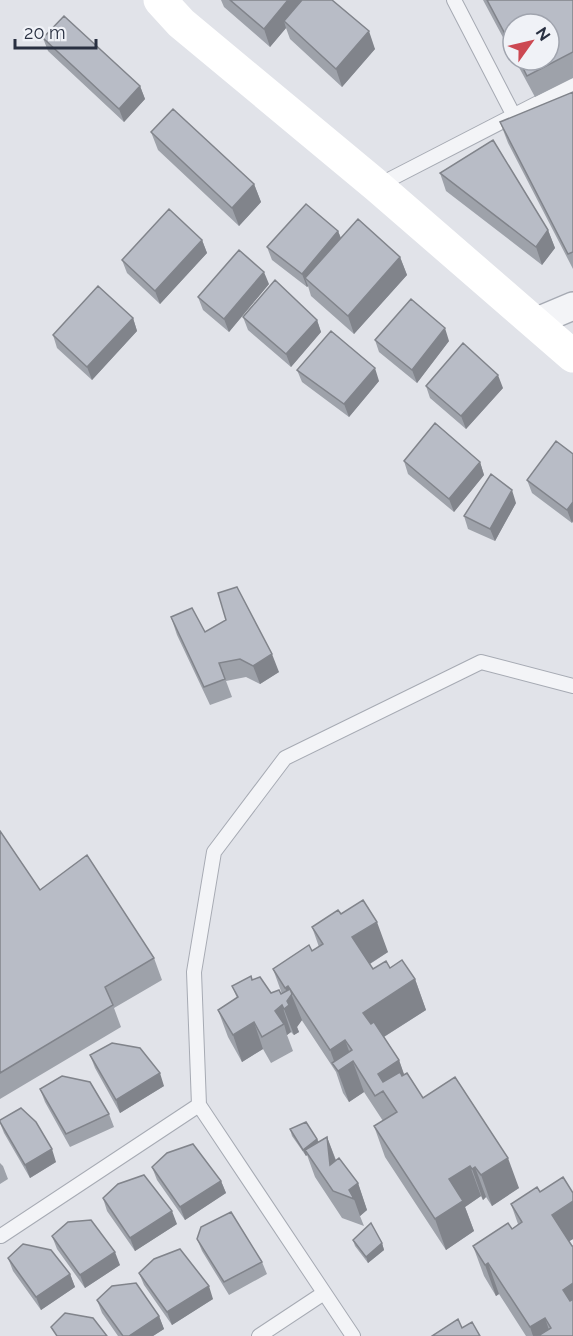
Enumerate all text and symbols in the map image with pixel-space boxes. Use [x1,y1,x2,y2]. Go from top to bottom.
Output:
scale bar [15,12,96,50]
north arrow [501,12,561,72]
text: 20 m [24,22,66,43]
text: N [532,24,554,44]

